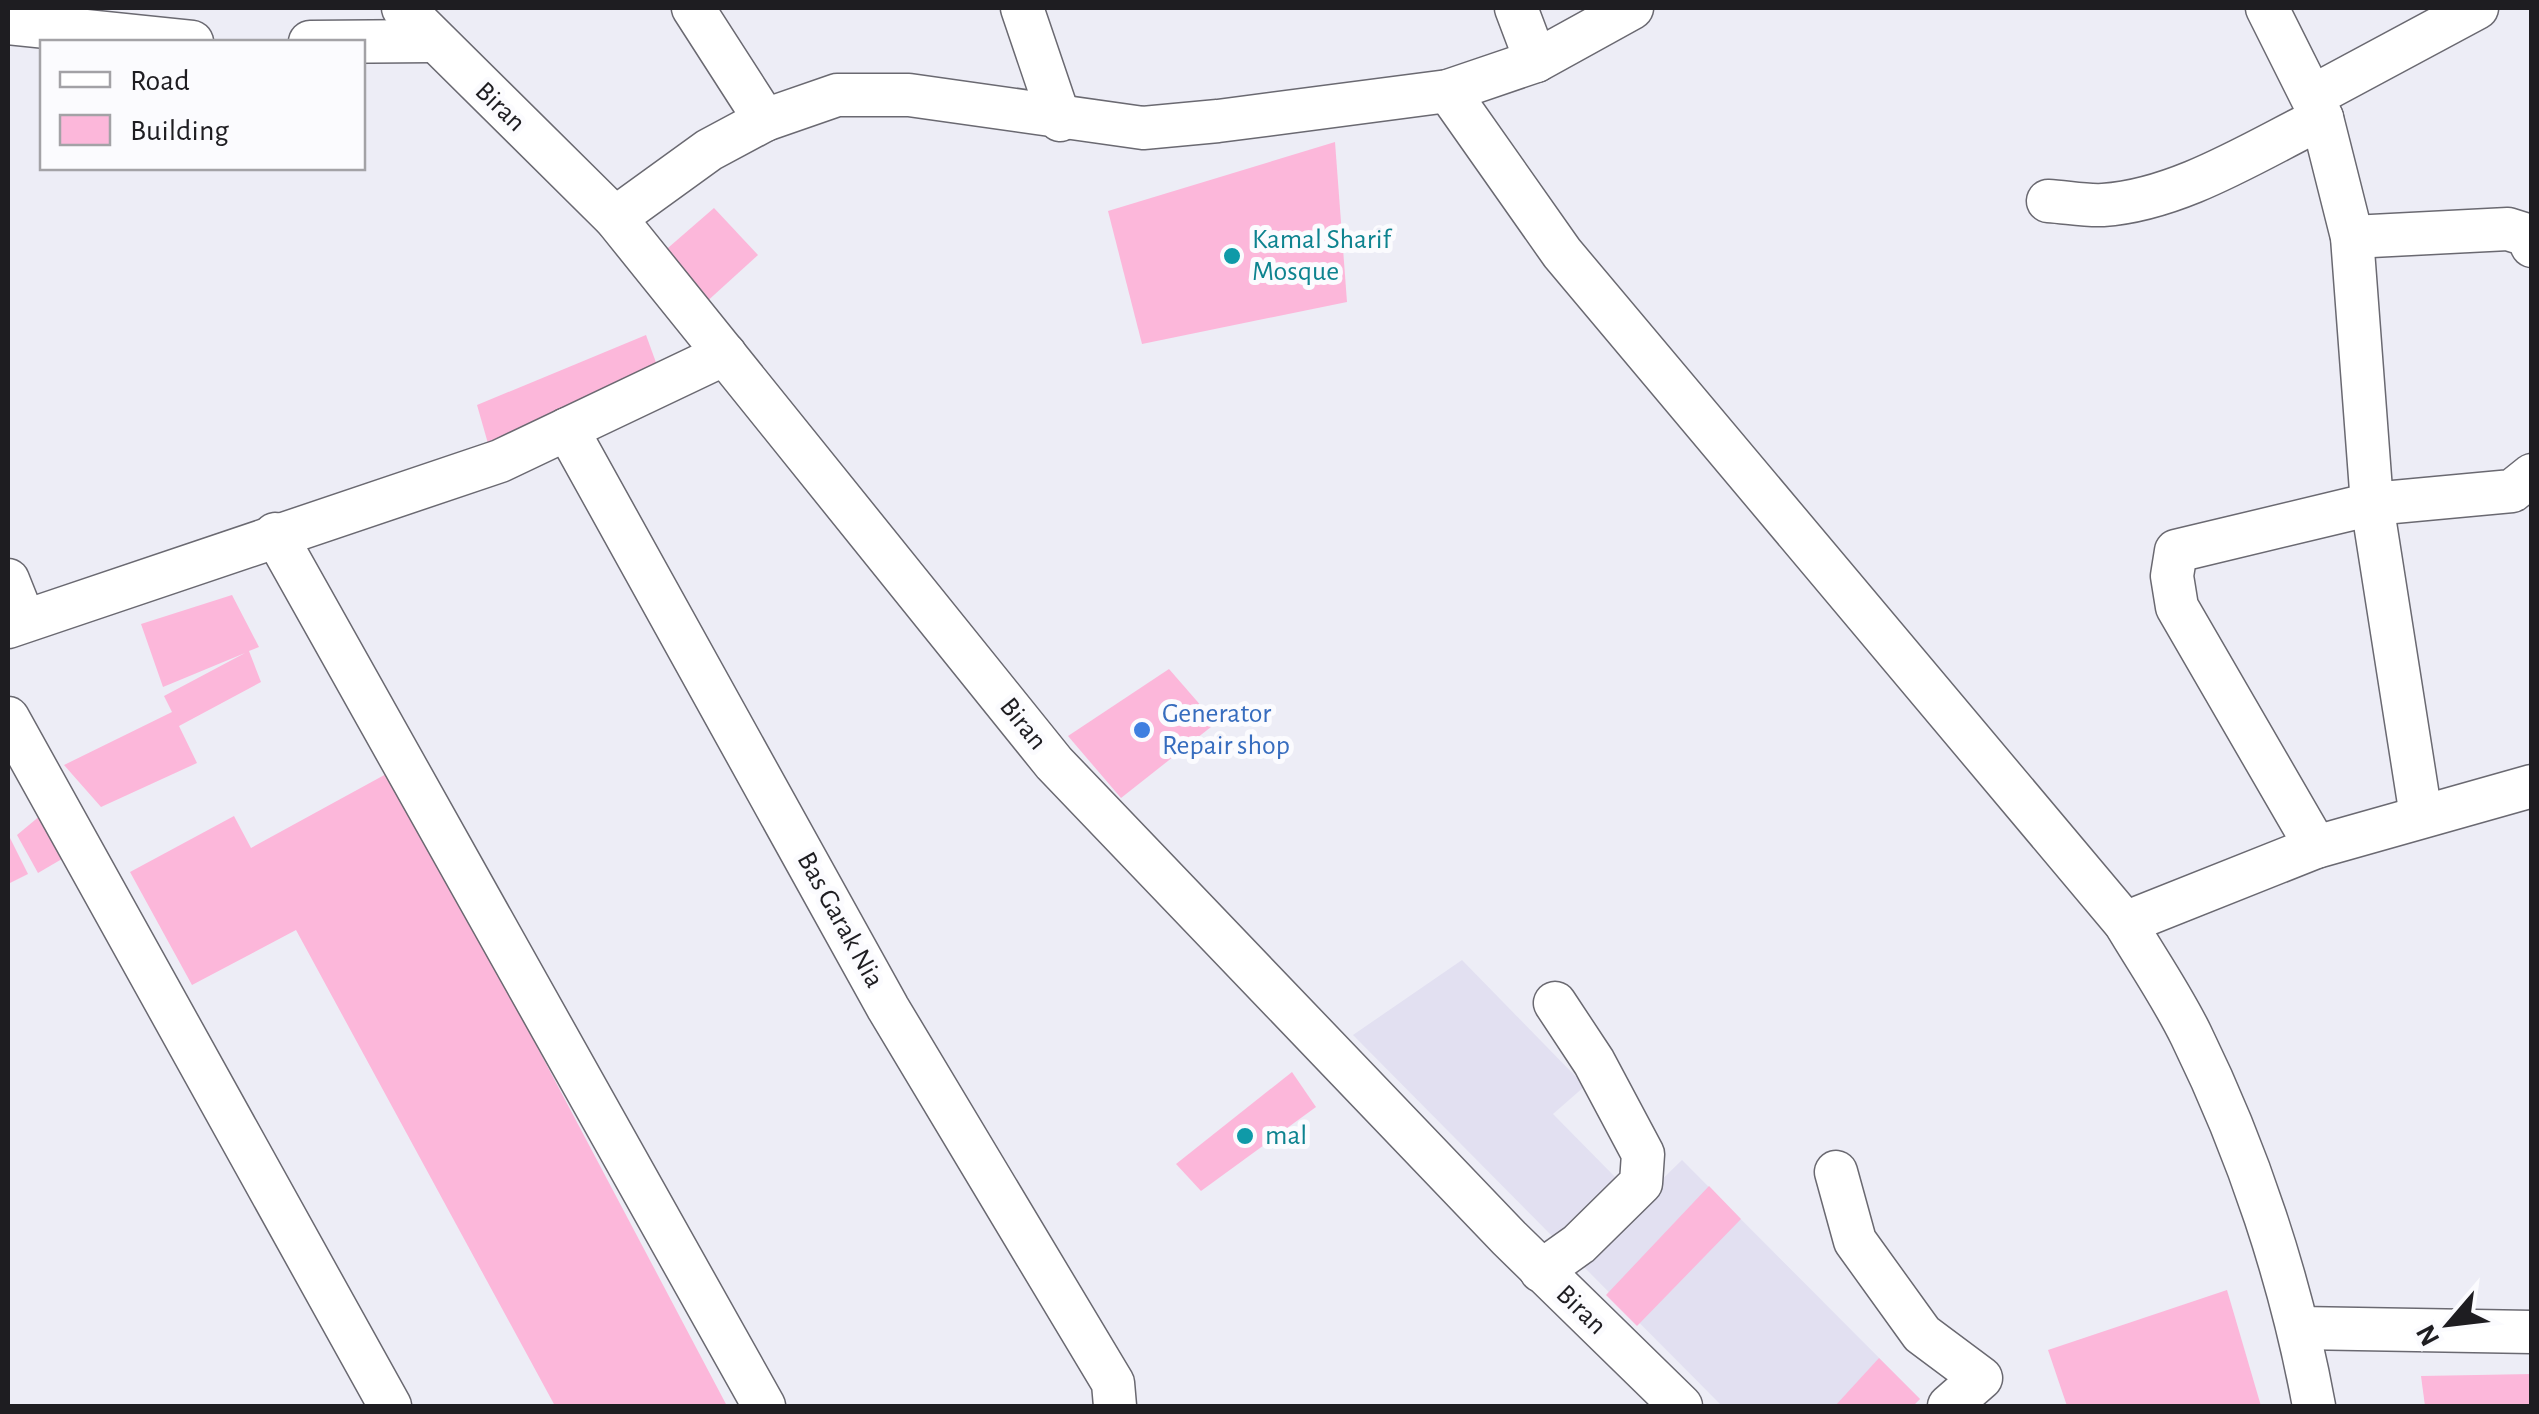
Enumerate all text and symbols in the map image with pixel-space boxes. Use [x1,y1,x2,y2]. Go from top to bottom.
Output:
legend [40,40,365,170]
text: Road [130,66,190,96]
street label: Biran [470,77,530,137]
text: Building [130,116,229,146]
place label: Kamal Sharif Mosque [1252,226,1393,286]
marker: Kamal Sharif Mosque [1221,245,1243,267]
street label: Biran [994,693,1052,755]
place label: Generator Repair shop [1162,700,1290,760]
marker: Generator Repair shop [1131,719,1153,741]
street label: Bas Garak Nia [791,848,889,992]
place label: mal [1265,1122,1307,1150]
marker: mal [1234,1125,1256,1147]
north arrow [2399,1274,2499,1374]
street label: Biran [1551,1280,1611,1340]
text: N [2412,1320,2446,1350]

